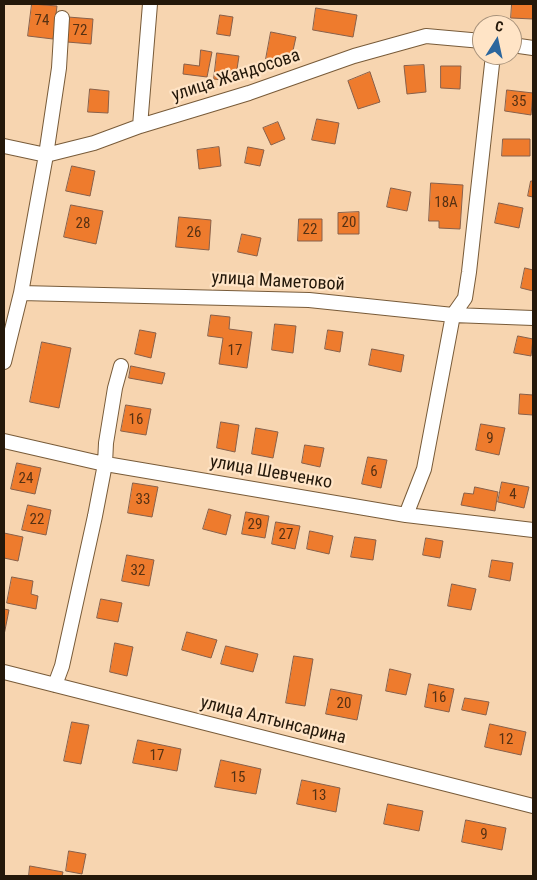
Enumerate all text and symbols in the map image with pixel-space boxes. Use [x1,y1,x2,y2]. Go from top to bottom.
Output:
house number: 74 [35,12,49,30]
north arrow [472,15,522,65]
text: С [494,18,505,35]
house number: 72 [73,22,87,40]
street label: улица Жандосова [169,45,303,107]
house number: 35 [512,93,526,111]
house number: 18A [434,194,458,212]
house number: 20 [342,214,356,232]
house number: 28 [76,215,90,233]
house number: 22 [303,221,317,239]
house number: 26 [187,224,201,242]
street label: улица Маметовой [211,268,345,296]
house number: 17 [228,342,242,360]
house number: 16 [129,411,143,429]
house number: 9 [486,430,494,448]
street label: улица Шевченко [208,452,334,494]
house number: 6 [370,463,378,481]
house number: 24 [19,470,33,488]
house number: 4 [509,486,517,504]
house number: 33 [136,491,150,509]
house number: 22 [30,511,44,529]
house number: 29 [248,516,262,534]
house number: 27 [279,526,293,544]
house number: 32 [131,562,145,580]
house number: 16 [432,689,446,707]
street label: улица Алтынсарина [198,692,348,750]
house number: 20 [337,695,351,713]
house number: 12 [499,731,513,749]
house number: 17 [150,747,164,765]
house number: 15 [231,769,245,787]
house number: 13 [312,787,326,805]
house number: 9 [480,826,488,844]

